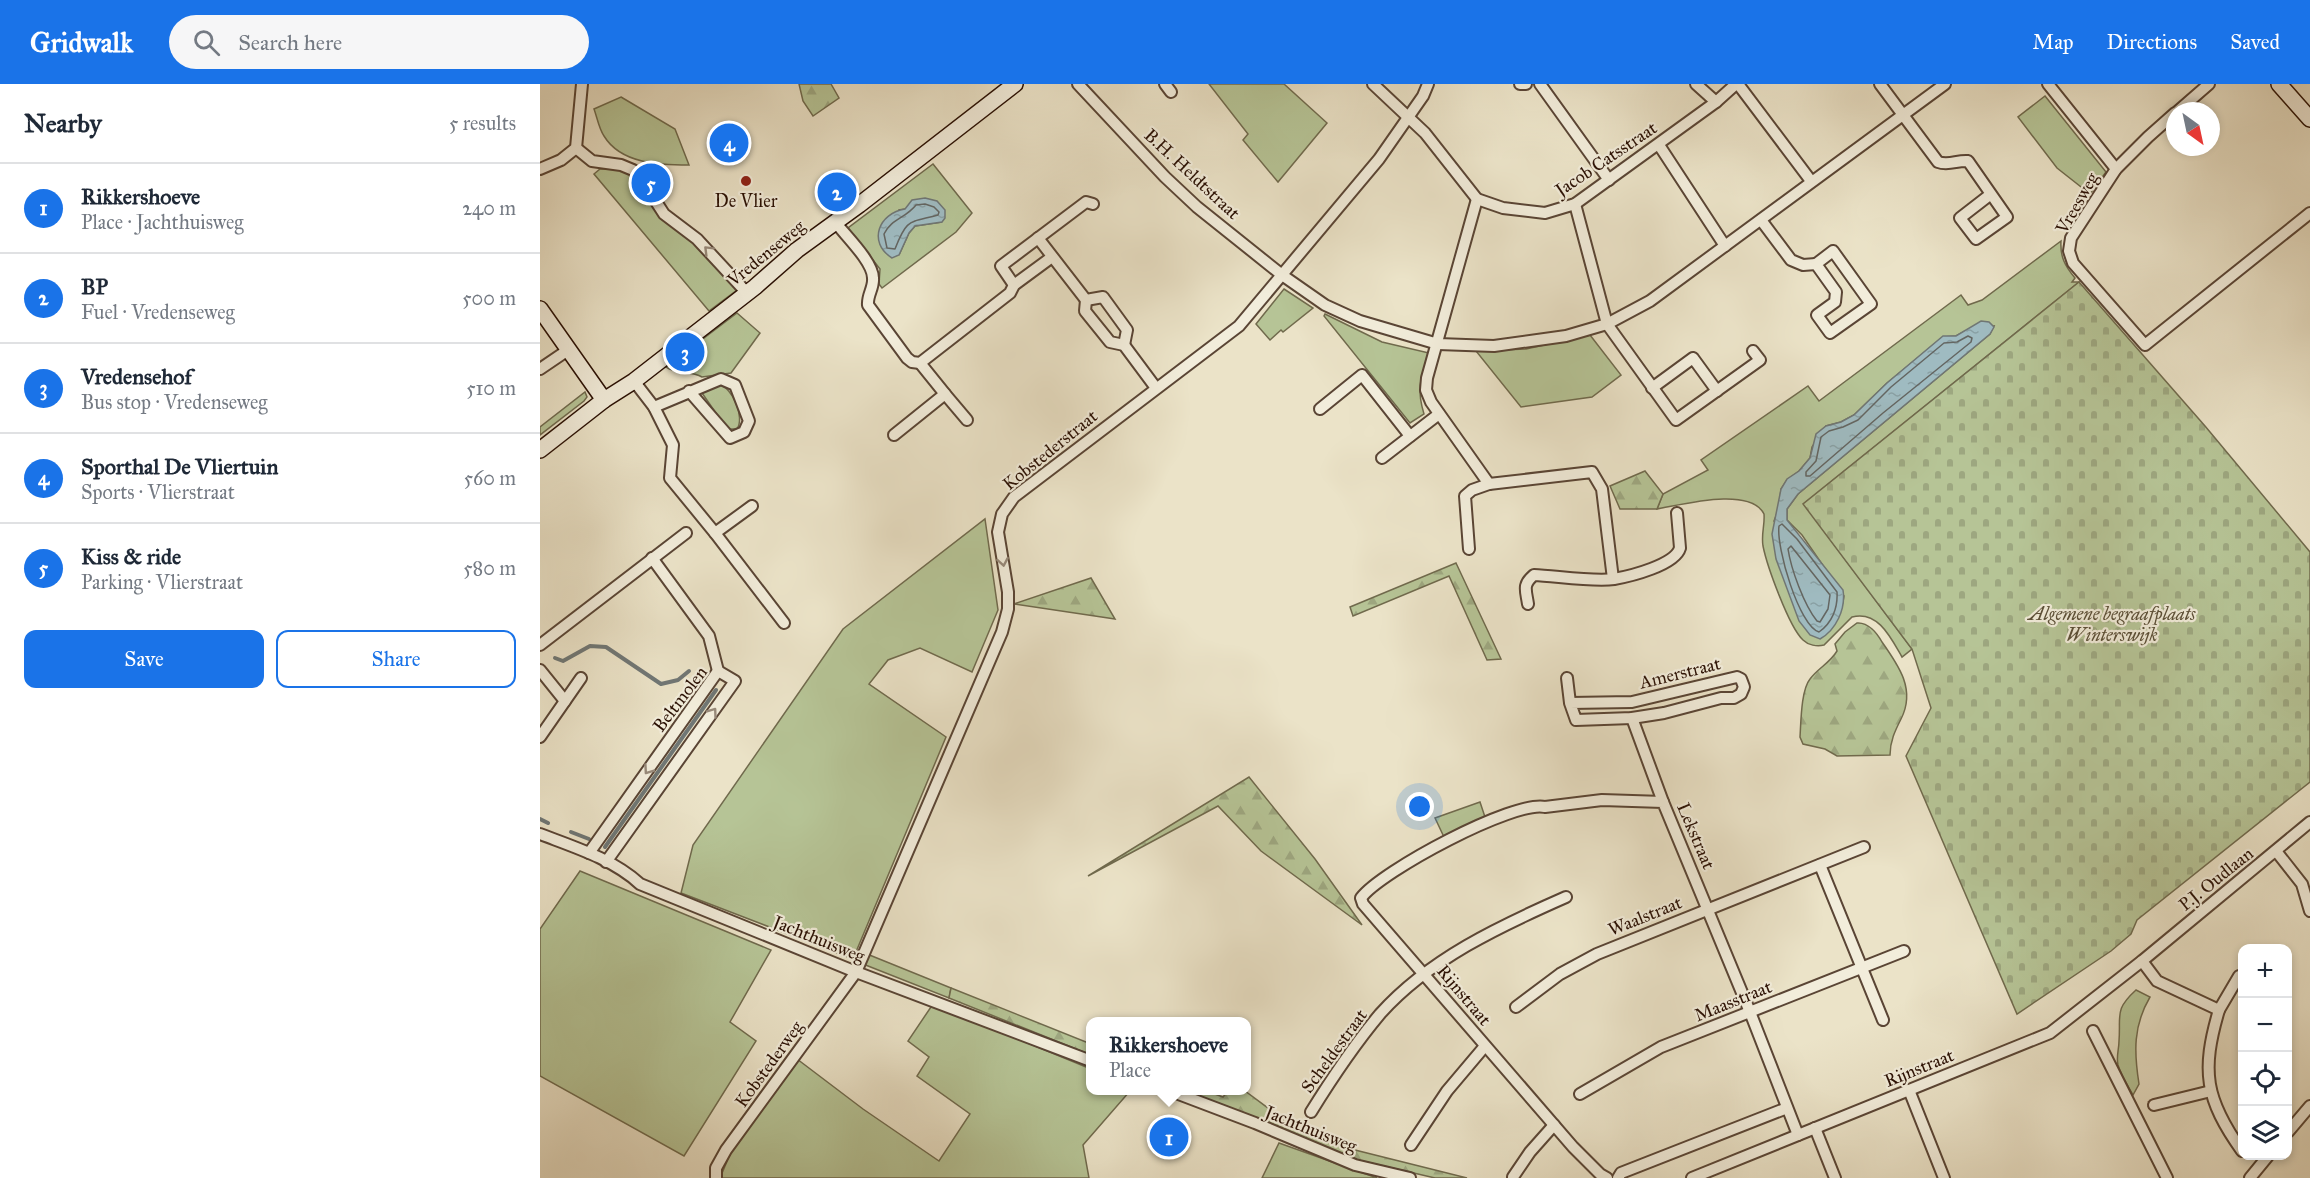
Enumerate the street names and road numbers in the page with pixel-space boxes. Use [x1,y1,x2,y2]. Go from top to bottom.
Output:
street label: Jacob Catsstraat [1549,117,1662,203]
street label: B.H. Heldtstraat [1139,124,1245,224]
street label: Vreesweg [2050,168,2104,239]
street label: Vredenseweg [722,215,810,292]
street label: Kobstederstraat [998,405,1102,495]
street label: Amerstraat [1636,652,1723,694]
street label: Beltmolen [648,662,712,736]
street label: Lekstraat [1672,799,1720,873]
street label: P.J. Oudlaan [2174,842,2258,916]
street label: Waalstraat [1605,891,1686,941]
street label: Jachthuisweg [768,910,869,968]
street label: Rijnstraat [1432,960,1496,1031]
street label: Maasstraat [1691,975,1776,1026]
street label: Scheldestraat [1296,1004,1372,1097]
street label: Kobstederweg [730,1016,809,1112]
street label: Rijnstraat [1881,1044,1958,1092]
street label: Jachthuisweg [1260,1100,1361,1158]

